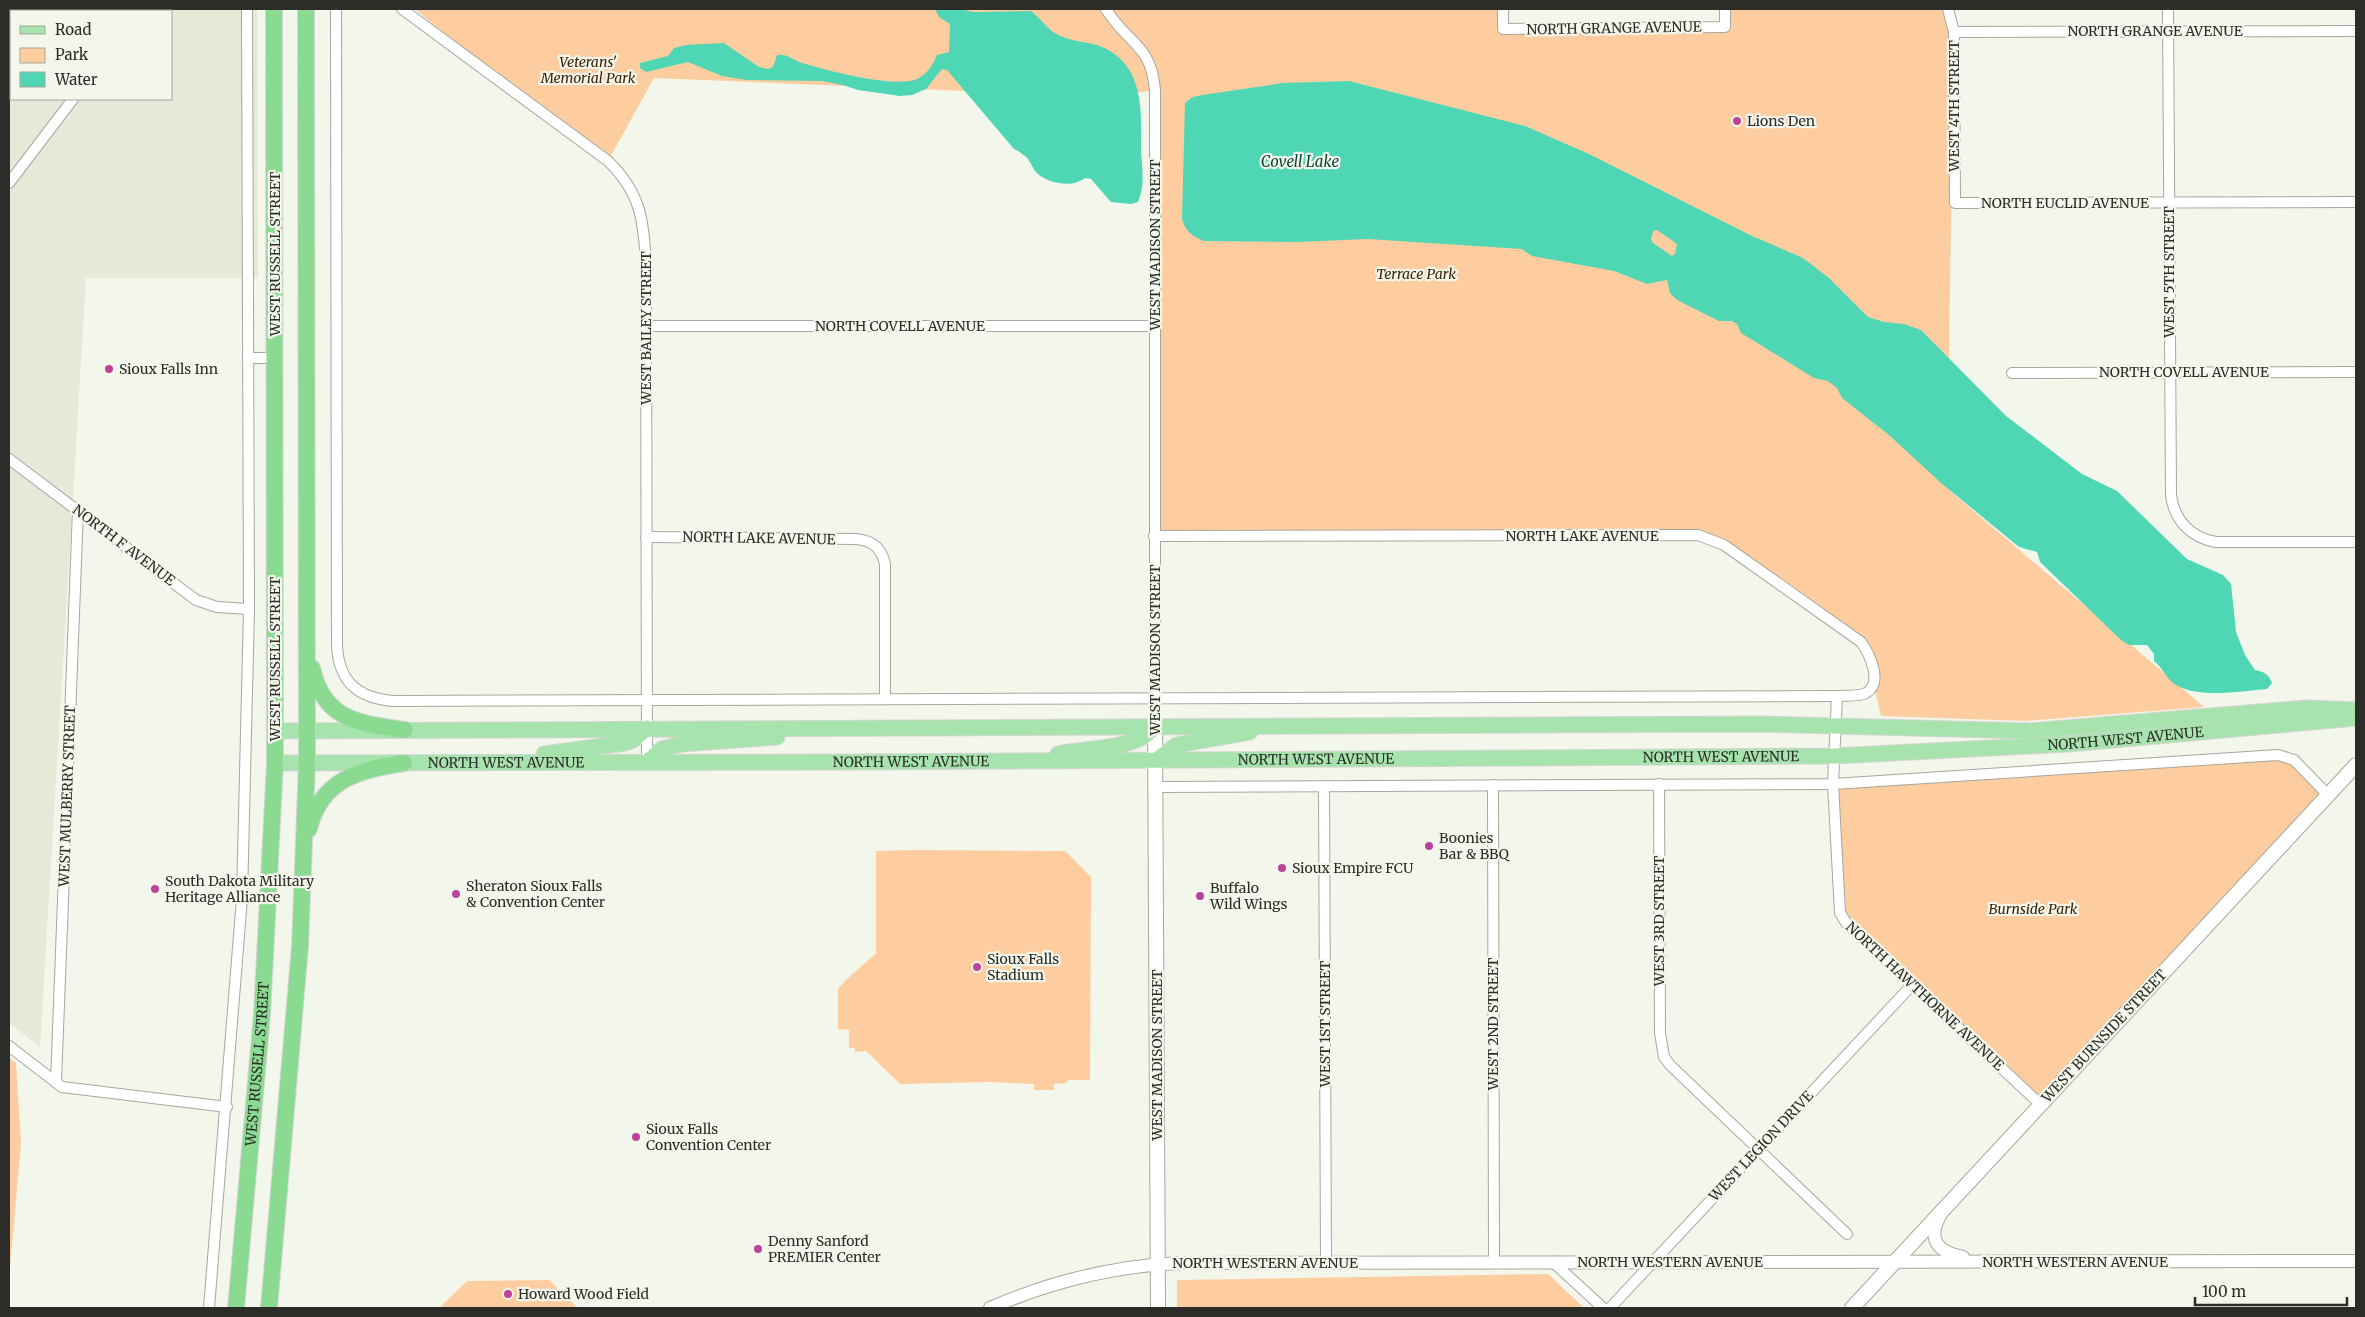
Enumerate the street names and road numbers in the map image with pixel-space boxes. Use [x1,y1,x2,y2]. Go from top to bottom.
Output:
street label: NORTH GRANGE AVENUE [1526,17,1702,39]
street label: NORTH GRANGE AVENUE [2067,22,2243,40]
street label: WEST 4TH STREET [1945,40,1963,173]
street label: WEST MADISON STREET [1146,159,1164,332]
street label: WEST RUSSELL STREET [266,171,284,337]
street label: NORTH EUCLID AVENUE [1981,194,2149,212]
street label: WEST 5TH STREET [2160,206,2178,339]
street label: WEST BAILEY STREET [637,251,655,406]
street label: NORTH COVELL AVENUE [815,317,985,335]
street label: NORTH COVELL AVENUE [2099,363,2269,381]
street label: NORTH F AVENUE [69,501,179,590]
street label: NORTH LAKE AVENUE [1505,527,1659,545]
street label: NORTH LAKE AVENUE [682,528,836,548]
street label: WEST MADISON STREET [1146,564,1164,737]
street label: WEST RUSSELL STREET [266,576,284,742]
street label: WEST MULBERRY STREET [55,705,79,888]
street label: NORTH WEST AVENUE [2047,723,2204,754]
street label: NORTH WEST AVENUE [1643,747,1799,766]
street label: NORTH WEST AVENUE [1238,750,1394,769]
street label: NORTH WEST AVENUE [833,752,989,771]
street label: NORTH WEST AVENUE [428,753,584,772]
street label: WEST 3RD STREET [1650,855,1668,987]
street label: NORTH HAWTHORNE AVENUE [1842,918,2008,1074]
street label: WEST 2ND STREET [1484,958,1502,1091]
street label: WEST 1ST STREET [1316,960,1334,1088]
street label: WEST BURNSIDE STREET [2037,966,2171,1107]
street label: WEST MADISON STREET [1148,969,1166,1142]
street label: WEST RUSSELL STREET [241,981,273,1148]
street label: WEST LEGION DRIVE [1704,1087,1817,1206]
street label: NORTH WESTERN AVENUE [1577,1253,1763,1271]
street label: NORTH WESTERN AVENUE [1982,1253,2168,1271]
street label: NORTH WESTERN AVENUE [1172,1254,1358,1272]

